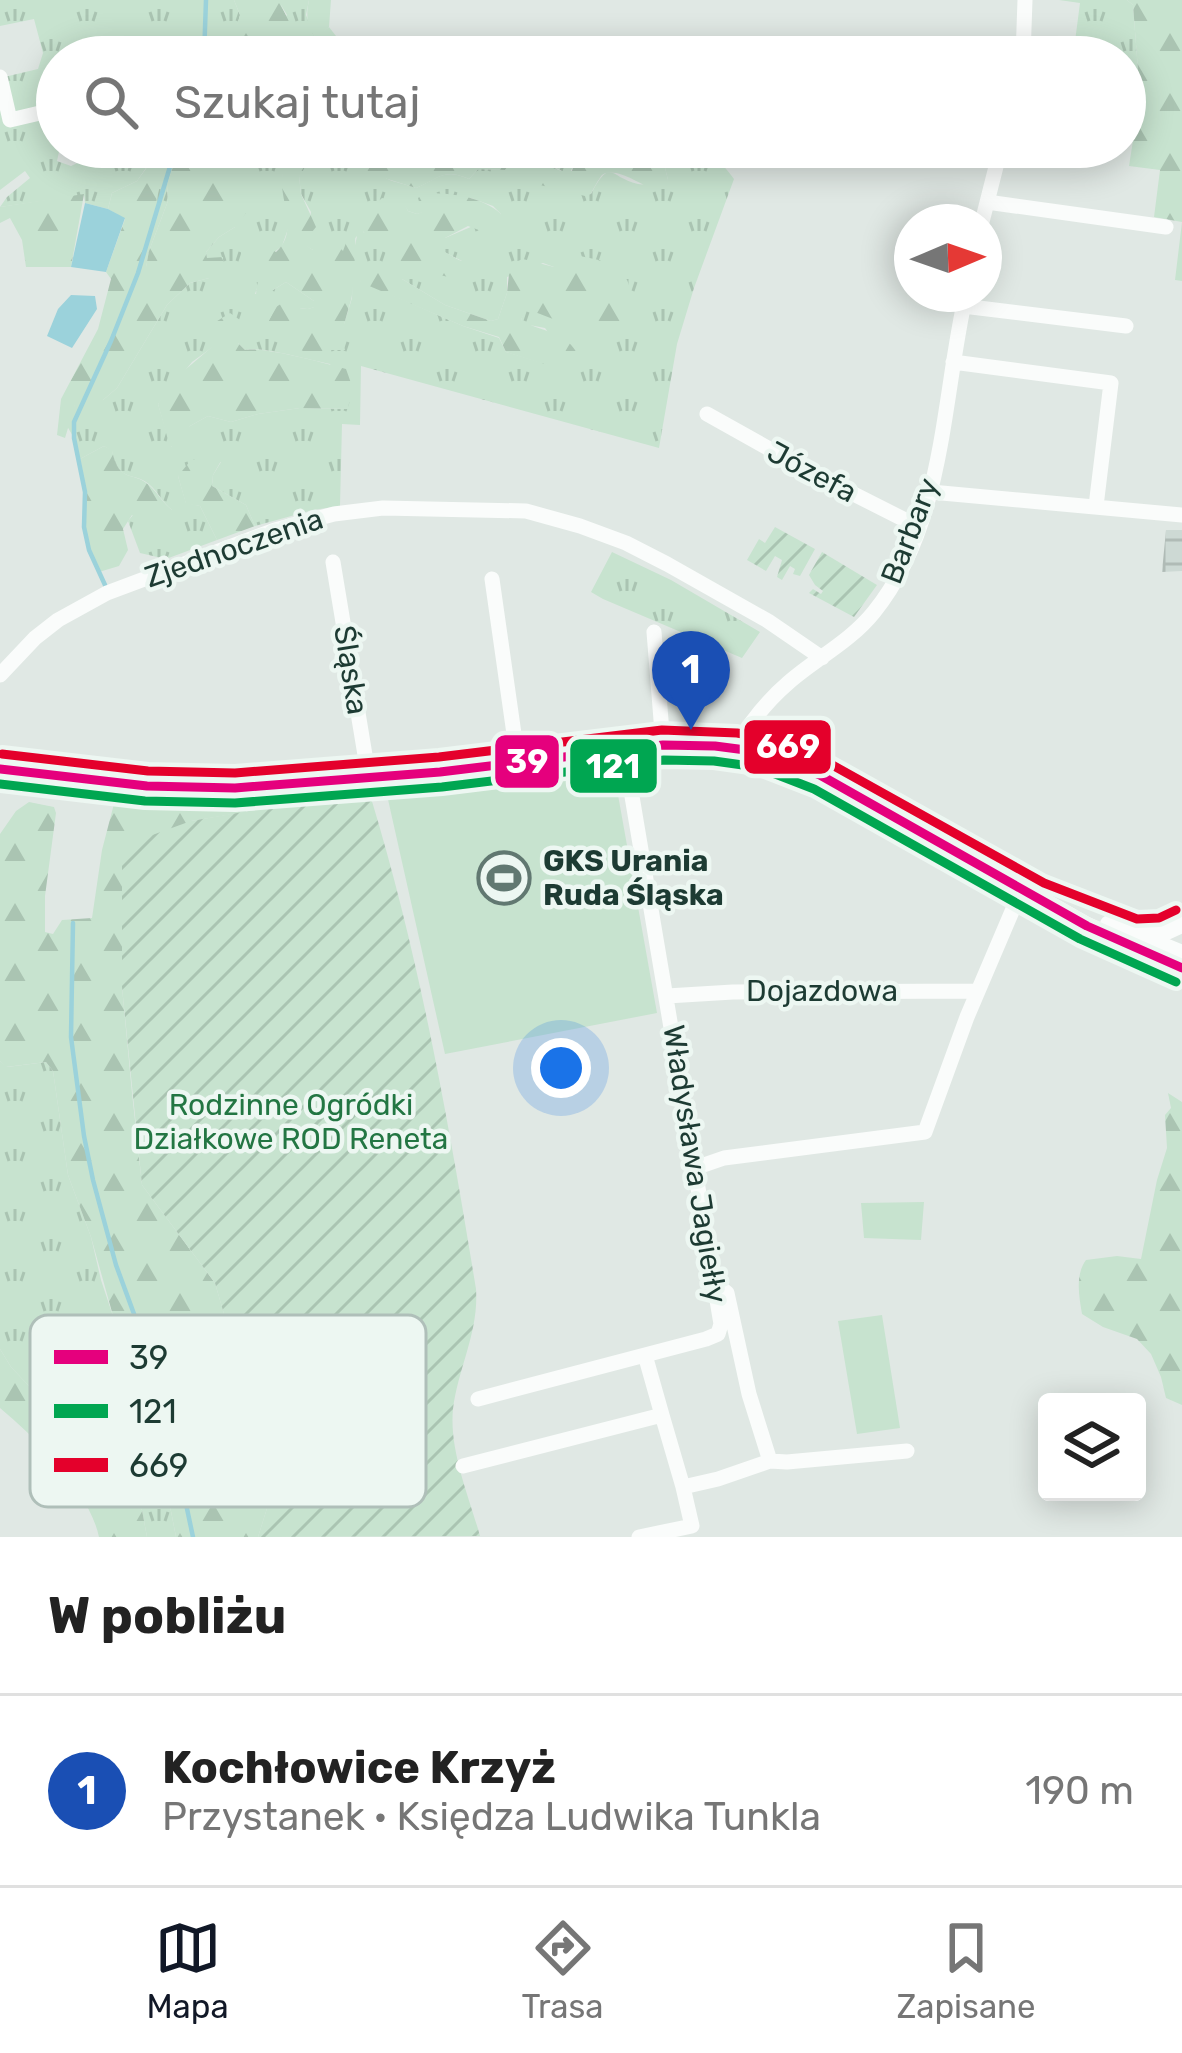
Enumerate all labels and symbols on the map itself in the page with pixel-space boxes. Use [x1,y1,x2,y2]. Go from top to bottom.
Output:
north arrow [894,204,1002,312]
street label: Józefa [761,434,863,510]
street label: Barbary [873,473,947,589]
street label: Zjednoczenia [140,501,328,595]
street label: Śląska [326,623,376,717]
pin: 1 [652,631,730,730]
line badge: 669 [742,718,833,776]
text: 669 [756,727,820,766]
line badge: 39 [493,733,561,790]
line badge: 121 [568,737,659,795]
text: 39 [506,742,548,781]
text: 121 [586,747,640,786]
place label: GKS Urania Ruda Śląska [543,843,724,913]
sports icon: GKS Urania Ruda Śląska [476,850,532,906]
street label: Dojazdowa [746,973,898,1009]
street label: Władysława Jagiełły [655,1022,735,1306]
your location [531,1038,591,1098]
park label: Rodzinne Ogródki Działkowe ROD Reneta [134,1087,448,1157]
legend [30,1315,426,1507]
text: 39 [129,1338,168,1377]
text: 121 [129,1392,177,1431]
text: 669 [129,1446,188,1485]

